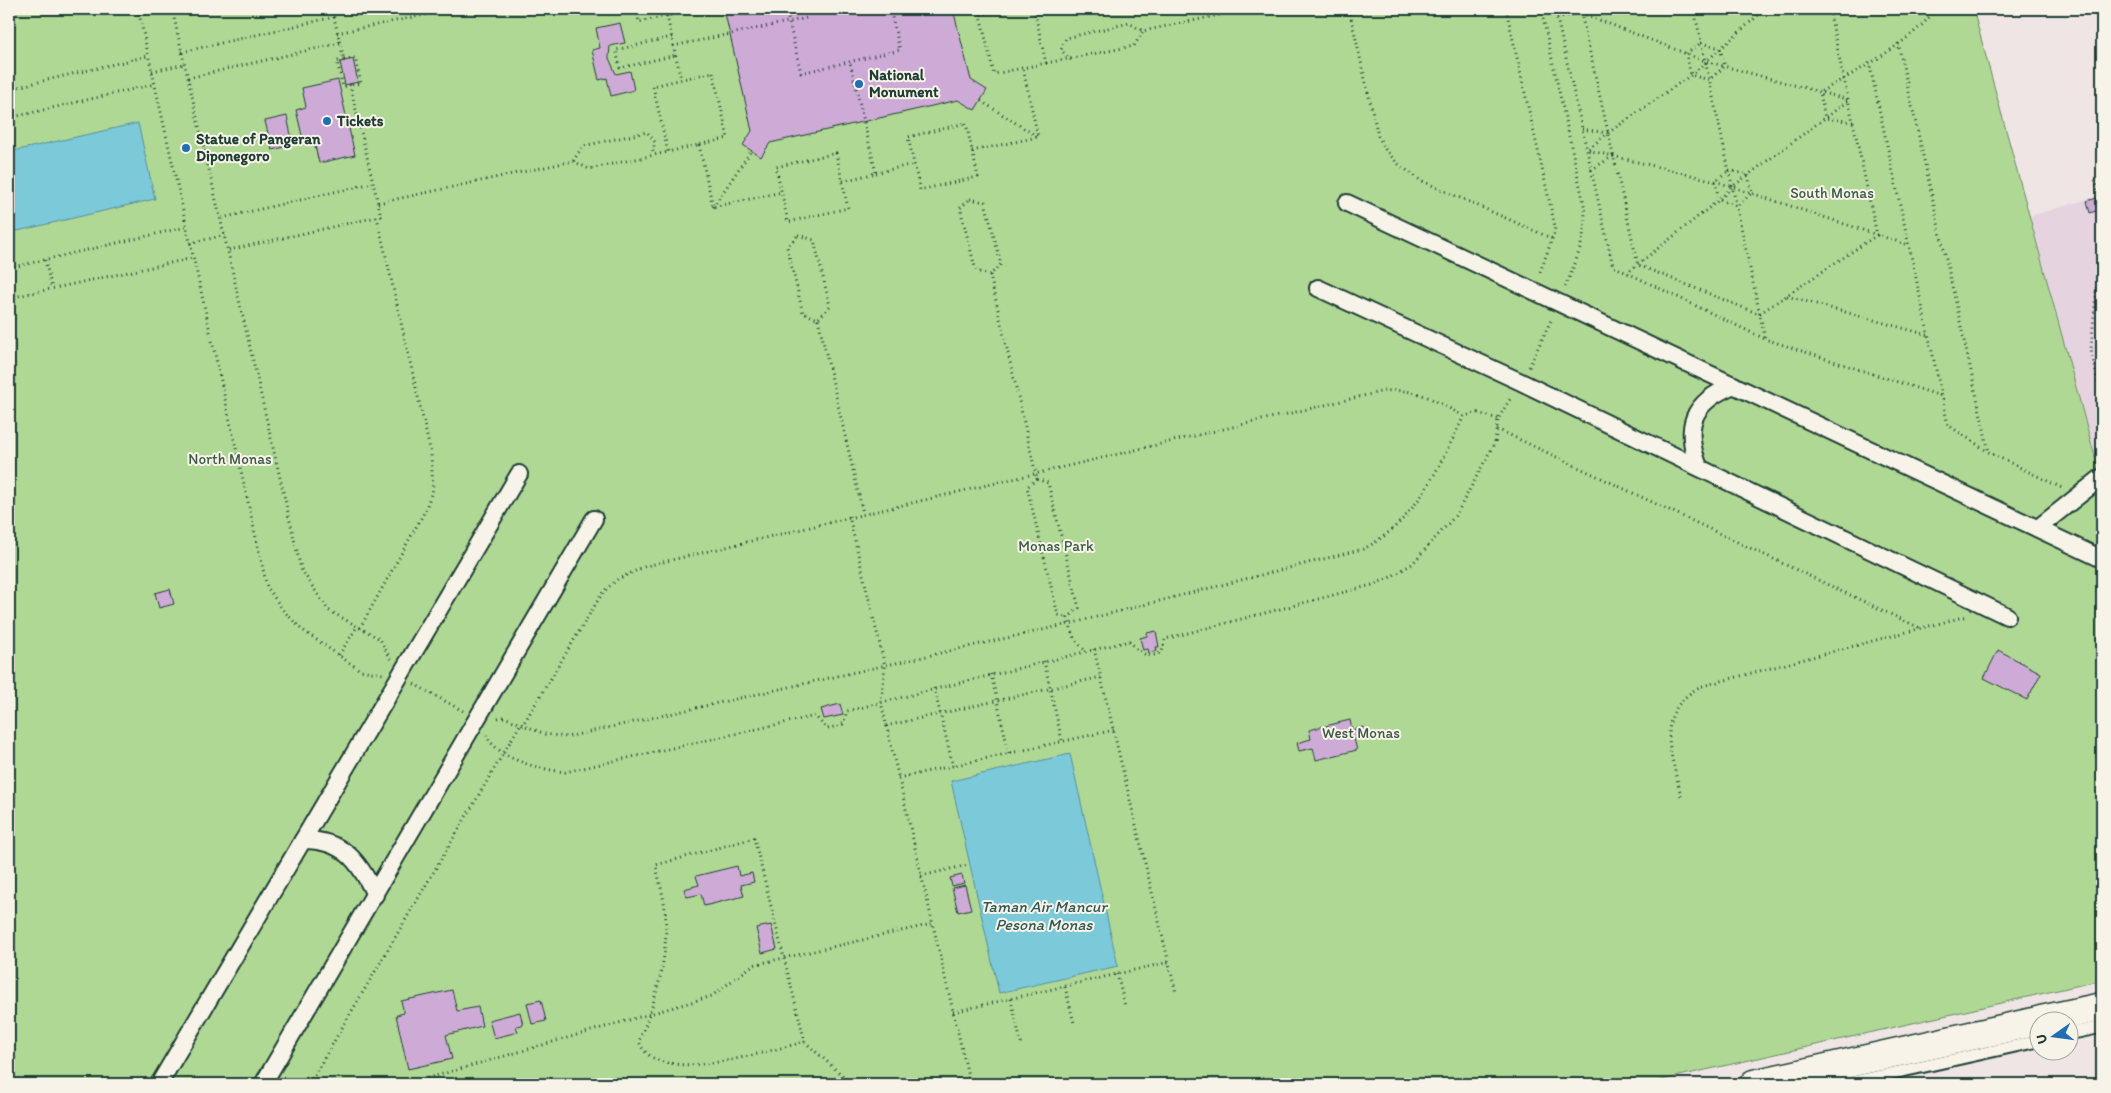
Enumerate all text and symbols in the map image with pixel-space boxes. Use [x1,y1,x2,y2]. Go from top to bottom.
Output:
place label: National Monument [869,66,939,101]
marker: National Monument [853,78,865,90]
place label: Tickets [336,112,384,130]
marker: Tickets [321,115,333,127]
place label: Statue of Pangeran Diponegoro [196,130,321,166]
marker: Statue of Pangeran Diponegoro [180,142,192,154]
park label: South Monas [1790,184,1874,202]
park label: North Monas [188,450,272,468]
park label: Monas Park [1018,537,1094,555]
park label: West Monas [1322,724,1400,742]
water label: Taman Air Mancur Pesona Monas [981,897,1109,934]
north arrow [2028,1010,2078,1060]
text: U [2032,1032,2051,1046]

